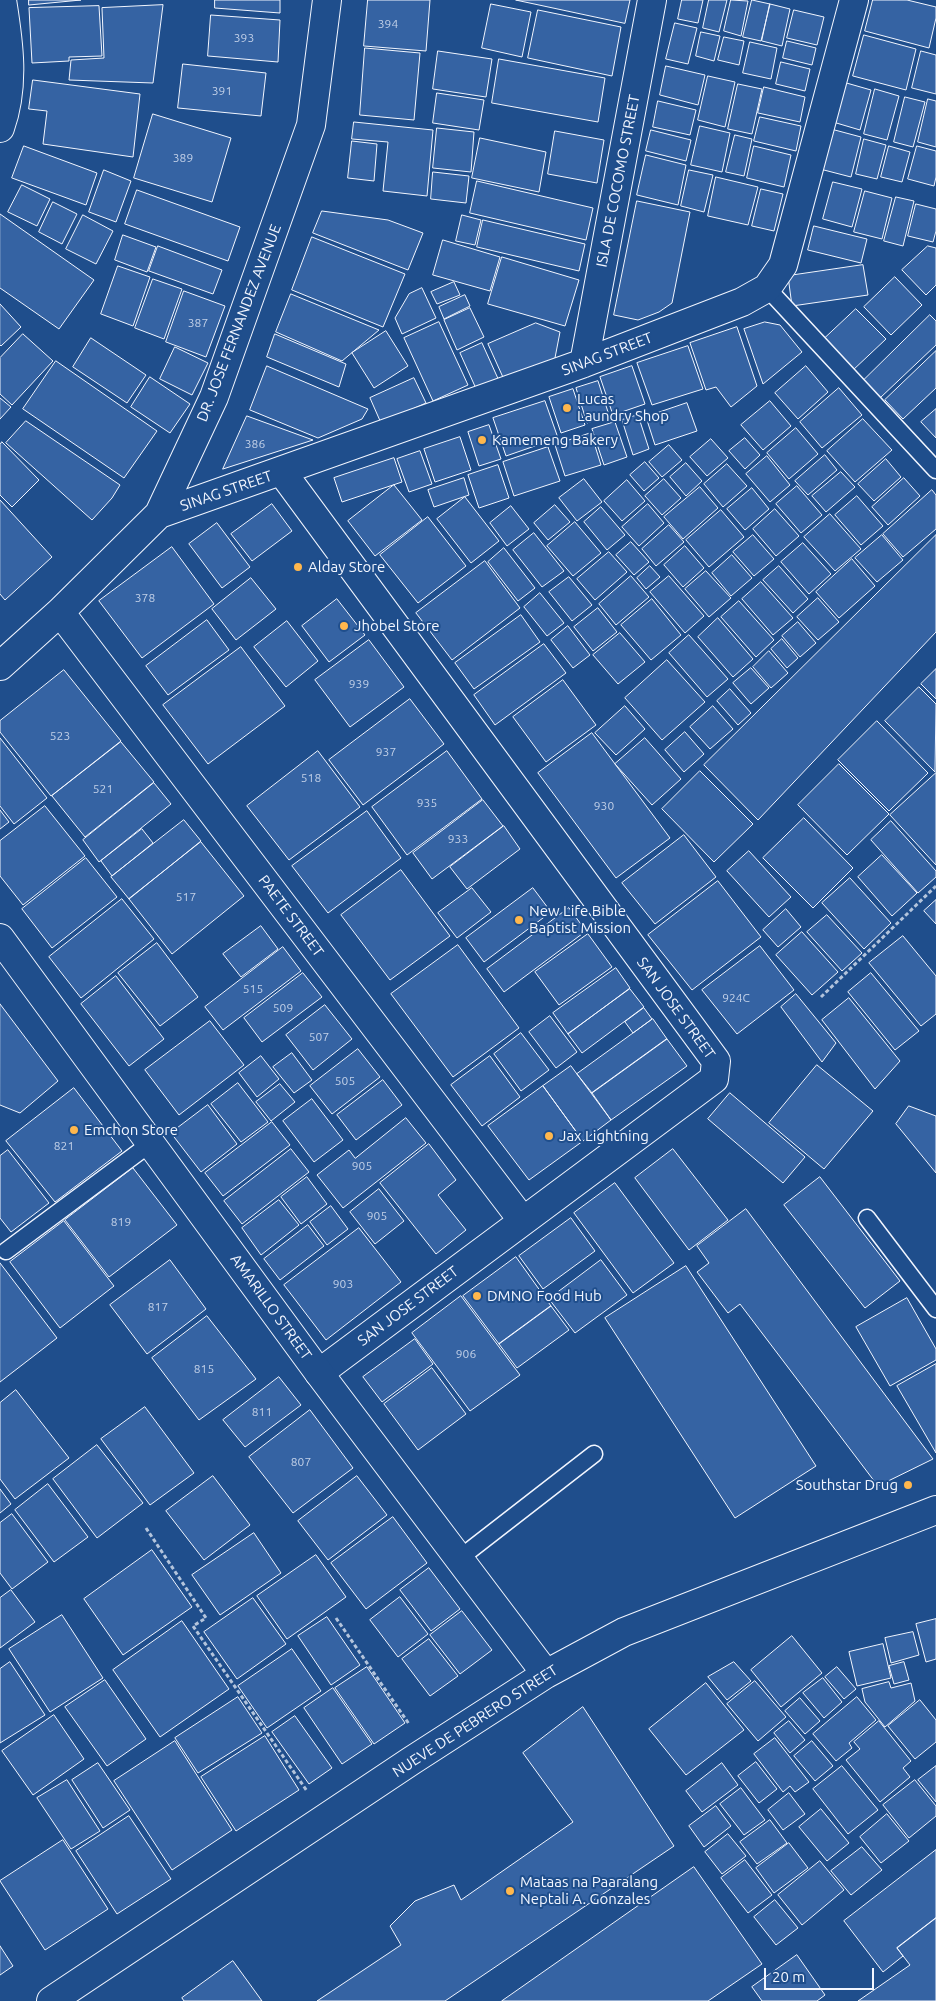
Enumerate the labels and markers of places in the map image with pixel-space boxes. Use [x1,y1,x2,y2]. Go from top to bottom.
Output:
place label: Lucas Laundry Shop [577,390,669,425]
marker: Lucas Laundry Shop [561,402,573,414]
place label: Kamemeng Bakery [492,431,618,449]
marker: Kamemeng Bakery [476,434,488,446]
place label: Alday Store [308,558,385,576]
marker: Alday Store [292,561,304,573]
place label: Jhobel Store [354,617,440,635]
marker: Jhobel Store [338,620,350,632]
place label: New Life Bible Baptist Mission [529,902,631,937]
marker: New Life Bible Baptist Mission [513,914,525,926]
place label: Emchon Store [84,1121,178,1139]
marker: Emchon Store [68,1124,80,1136]
place label: Jax Lightning [559,1127,649,1145]
marker: Jax Lightning [543,1130,555,1142]
place label: DMNO Food Hub [487,1287,602,1305]
marker: DMNO Food Hub [471,1290,483,1302]
place label: Southstar Drug [796,1476,898,1494]
marker: Southstar Drug [902,1479,914,1491]
place label: Mataas na Paaralang Neptali A. Gonzales [520,1873,658,1908]
marker: Mataas na Paaralang Neptali A. Gonzales [504,1885,516,1897]

